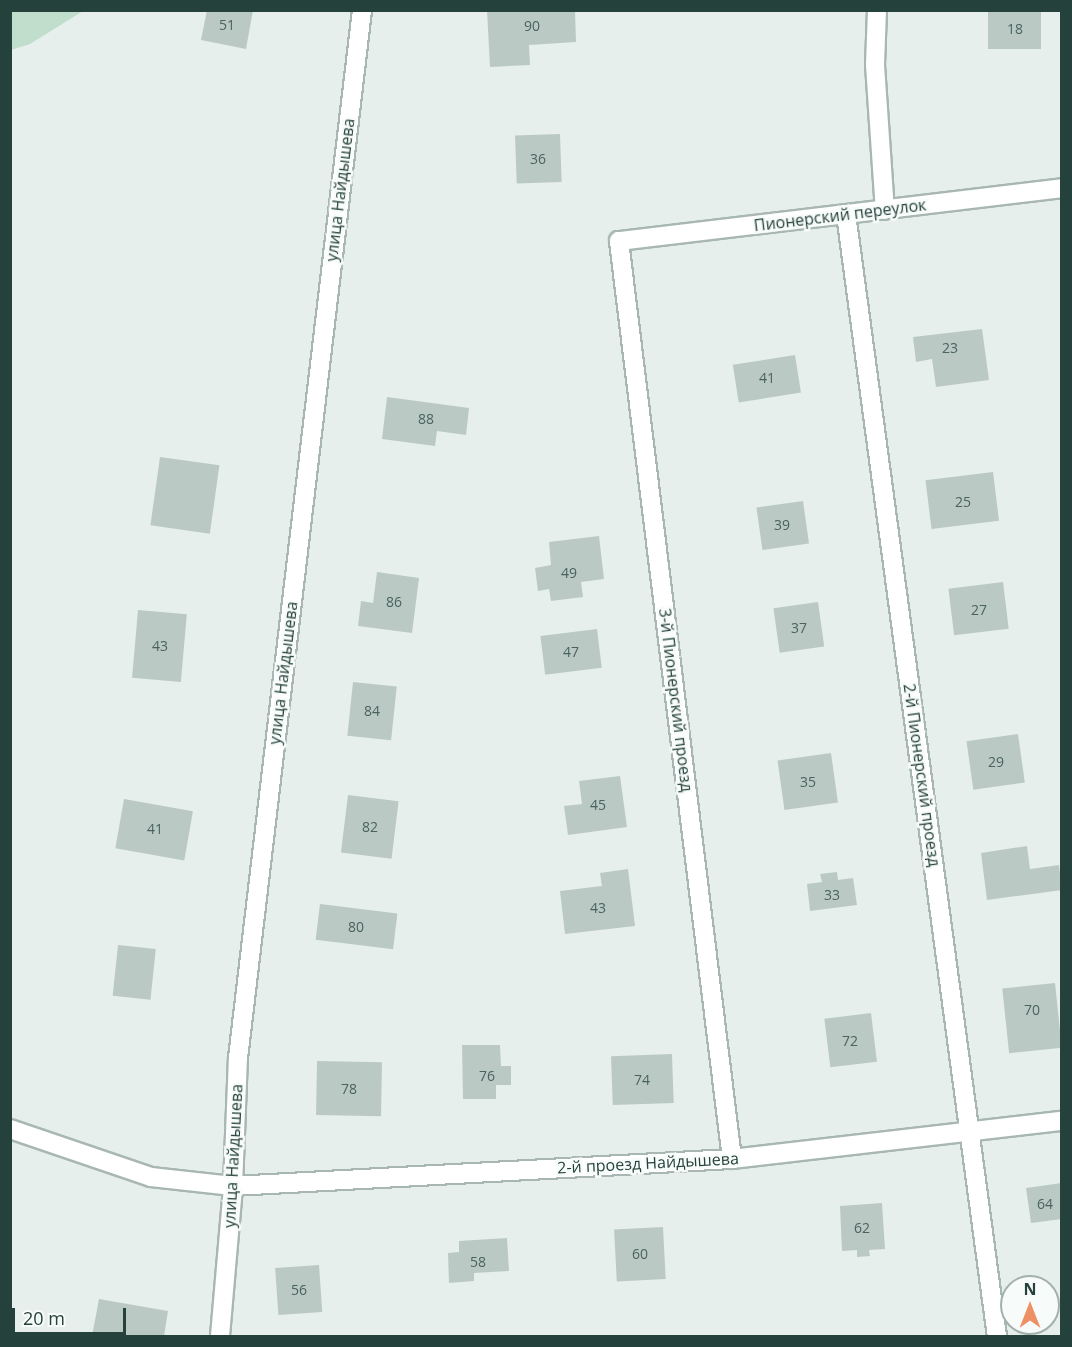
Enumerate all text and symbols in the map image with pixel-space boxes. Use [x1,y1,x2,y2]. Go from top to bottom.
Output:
house number: 51 [219,17,235,33]
house number: 90 [524,18,540,34]
house number: 18 [1007,21,1023,37]
street label: улица Найдышева [322,117,358,263]
house number: 36 [530,151,546,167]
street label: Пионерский переулок [753,195,927,235]
house number: 23 [942,340,958,356]
house number: 41 [759,370,775,386]
house number: 88 [418,411,434,427]
house number: 25 [955,494,971,510]
house number: 39 [774,517,790,533]
house number: 49 [561,565,577,581]
house number: 86 [386,594,402,610]
street label: улица Найдышева [265,600,301,746]
house number: 27 [971,602,987,618]
street label: 3-й Пионерский проезд [655,607,697,793]
house number: 37 [791,620,807,636]
house number: 43 [152,638,168,654]
house number: 47 [563,644,579,660]
street label: 2-й Пионерский проезд [900,682,944,868]
house number: 84 [364,703,380,719]
house number: 29 [988,754,1004,770]
house number: 35 [800,774,816,790]
house number: 45 [590,797,606,813]
house number: 82 [362,819,378,835]
house number: 41 [147,821,163,837]
house number: 33 [824,887,840,903]
house number: 43 [590,900,606,916]
house number: 80 [348,919,364,935]
house number: 70 [1024,1002,1040,1018]
house number: 72 [842,1033,858,1049]
house number: 76 [479,1068,495,1084]
house number: 74 [634,1072,650,1088]
house number: 78 [341,1081,357,1097]
street label: улица Найдышева [220,1084,246,1228]
street label: 2-й проезд Найдышева [557,1149,739,1177]
house number: 64 [1037,1196,1053,1212]
house number: 62 [854,1220,870,1236]
house number: 60 [632,1246,648,1262]
house number: 58 [470,1254,486,1270]
north arrow [1000,1275,1060,1335]
text: N [1023,1278,1037,1300]
house number: 56 [291,1282,307,1298]
scale bar [15,1296,129,1334]
text: 20 m [23,1306,65,1330]

